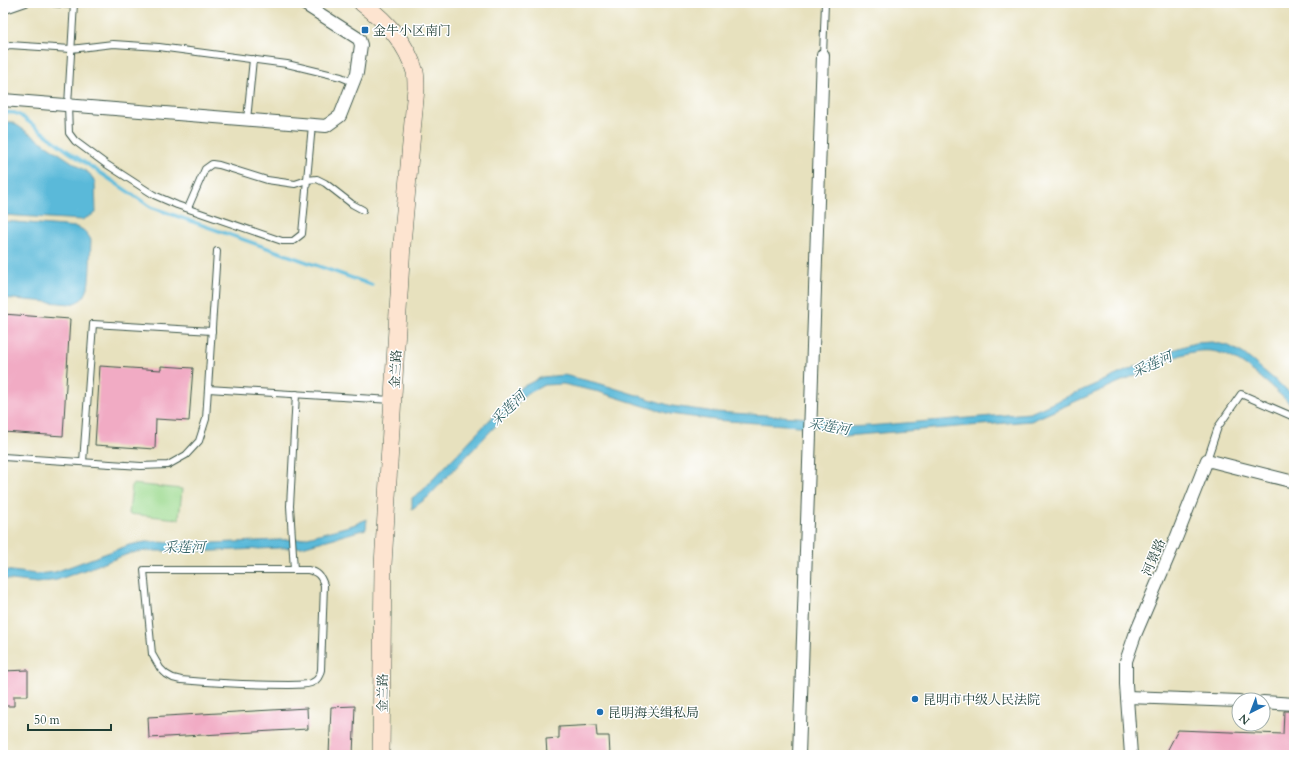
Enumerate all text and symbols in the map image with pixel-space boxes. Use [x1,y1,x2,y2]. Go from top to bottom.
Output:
place label: 金牛小区南门 [373,22,451,40]
marker: 金牛小区南门 [360,25,370,35]
water label: 采莲河 [1129,346,1178,382]
street label: 金兰路 [386,349,406,389]
water label: 采莲河 [487,385,532,430]
water label: 采莲河 [807,413,854,440]
street label: 河景路 [1138,536,1170,579]
water label: 采莲河 [163,538,208,557]
street label: 金兰路 [374,673,392,713]
place label: 昆明市中级人民法院 [923,691,1040,709]
north arrow [1231,692,1271,732]
marker: 昆明市中级人民法院 [910,694,920,704]
place label: 昆明海关缉私局 [608,704,699,722]
scale bar [28,706,111,732]
marker: 昆明海关缉私局 [595,707,605,717]
text: N [1236,710,1253,728]
text: 50 m [34,712,61,728]

